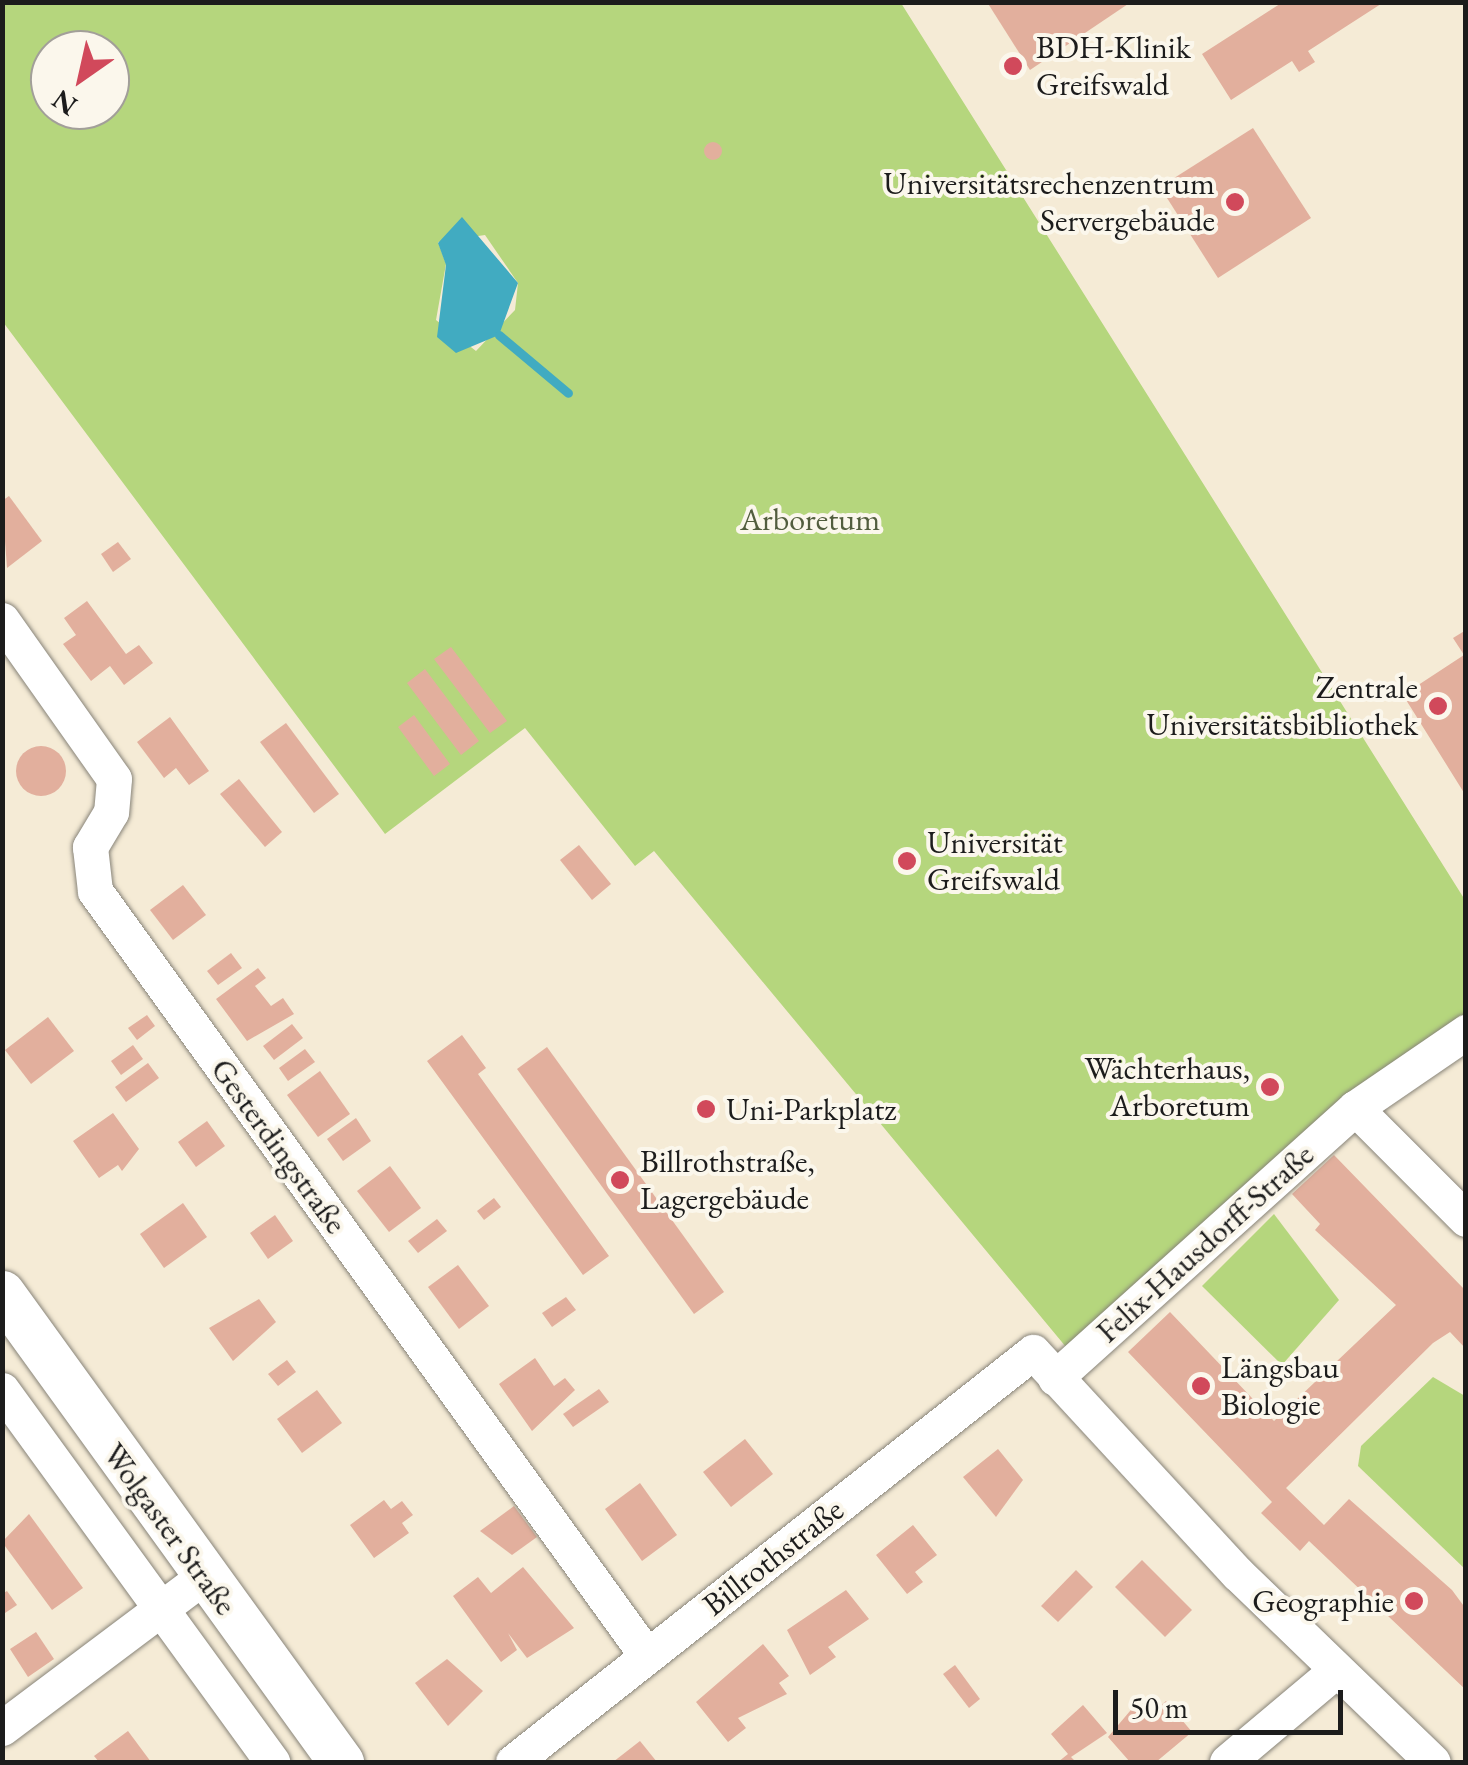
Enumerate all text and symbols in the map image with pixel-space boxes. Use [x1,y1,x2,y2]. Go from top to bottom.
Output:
place label: BDH-Klinik Greifswald [1036,29,1191,104]
north arrow [30,30,130,130]
marker: BDH-Klinik Greifswald [1000,53,1026,79]
text: N [45,82,84,124]
place label: Universitätsrechenzentrum Servergebäude [883,165,1215,240]
marker: Universitätsrechenzentrum Servergebäude [1224,191,1246,213]
park label: Arboretum [740,500,880,538]
place label: Zentrale Universitätsbibliothek [1146,669,1418,744]
marker: Zentrale Universitätsbibliothek [1427,695,1449,717]
place label: Universität Greifswald [927,824,1063,899]
marker: Universität Greifswald [896,850,918,872]
place label: Wächterhaus, Arboretum [1085,1050,1250,1125]
street label: Gesterdingstraße [203,1051,355,1241]
marker: Wächterhaus, Arboretum [1259,1076,1281,1098]
place label: Uni-Parkplatz [726,1090,896,1128]
marker: Uni-Parkplatz [695,1098,717,1120]
street label: Felix-Hausdorff-Straße [1089,1135,1321,1351]
place label: Billrothstraße, Lagergebäude [640,1143,815,1218]
marker: Billrothstraße, Lagergebäude [609,1169,631,1191]
place label: Längsbau Biologie [1221,1349,1339,1424]
marker: Längsbau Biologie [1190,1375,1212,1397]
street label: Wolgaster Straße [95,1436,245,1622]
street label: Billrothstraße [695,1490,851,1624]
place label: Geographie [1252,1582,1394,1620]
marker: Geographie [1403,1590,1425,1612]
scale bar [1118,1670,1348,1732]
text: 50 m [1130,1688,1188,1727]

